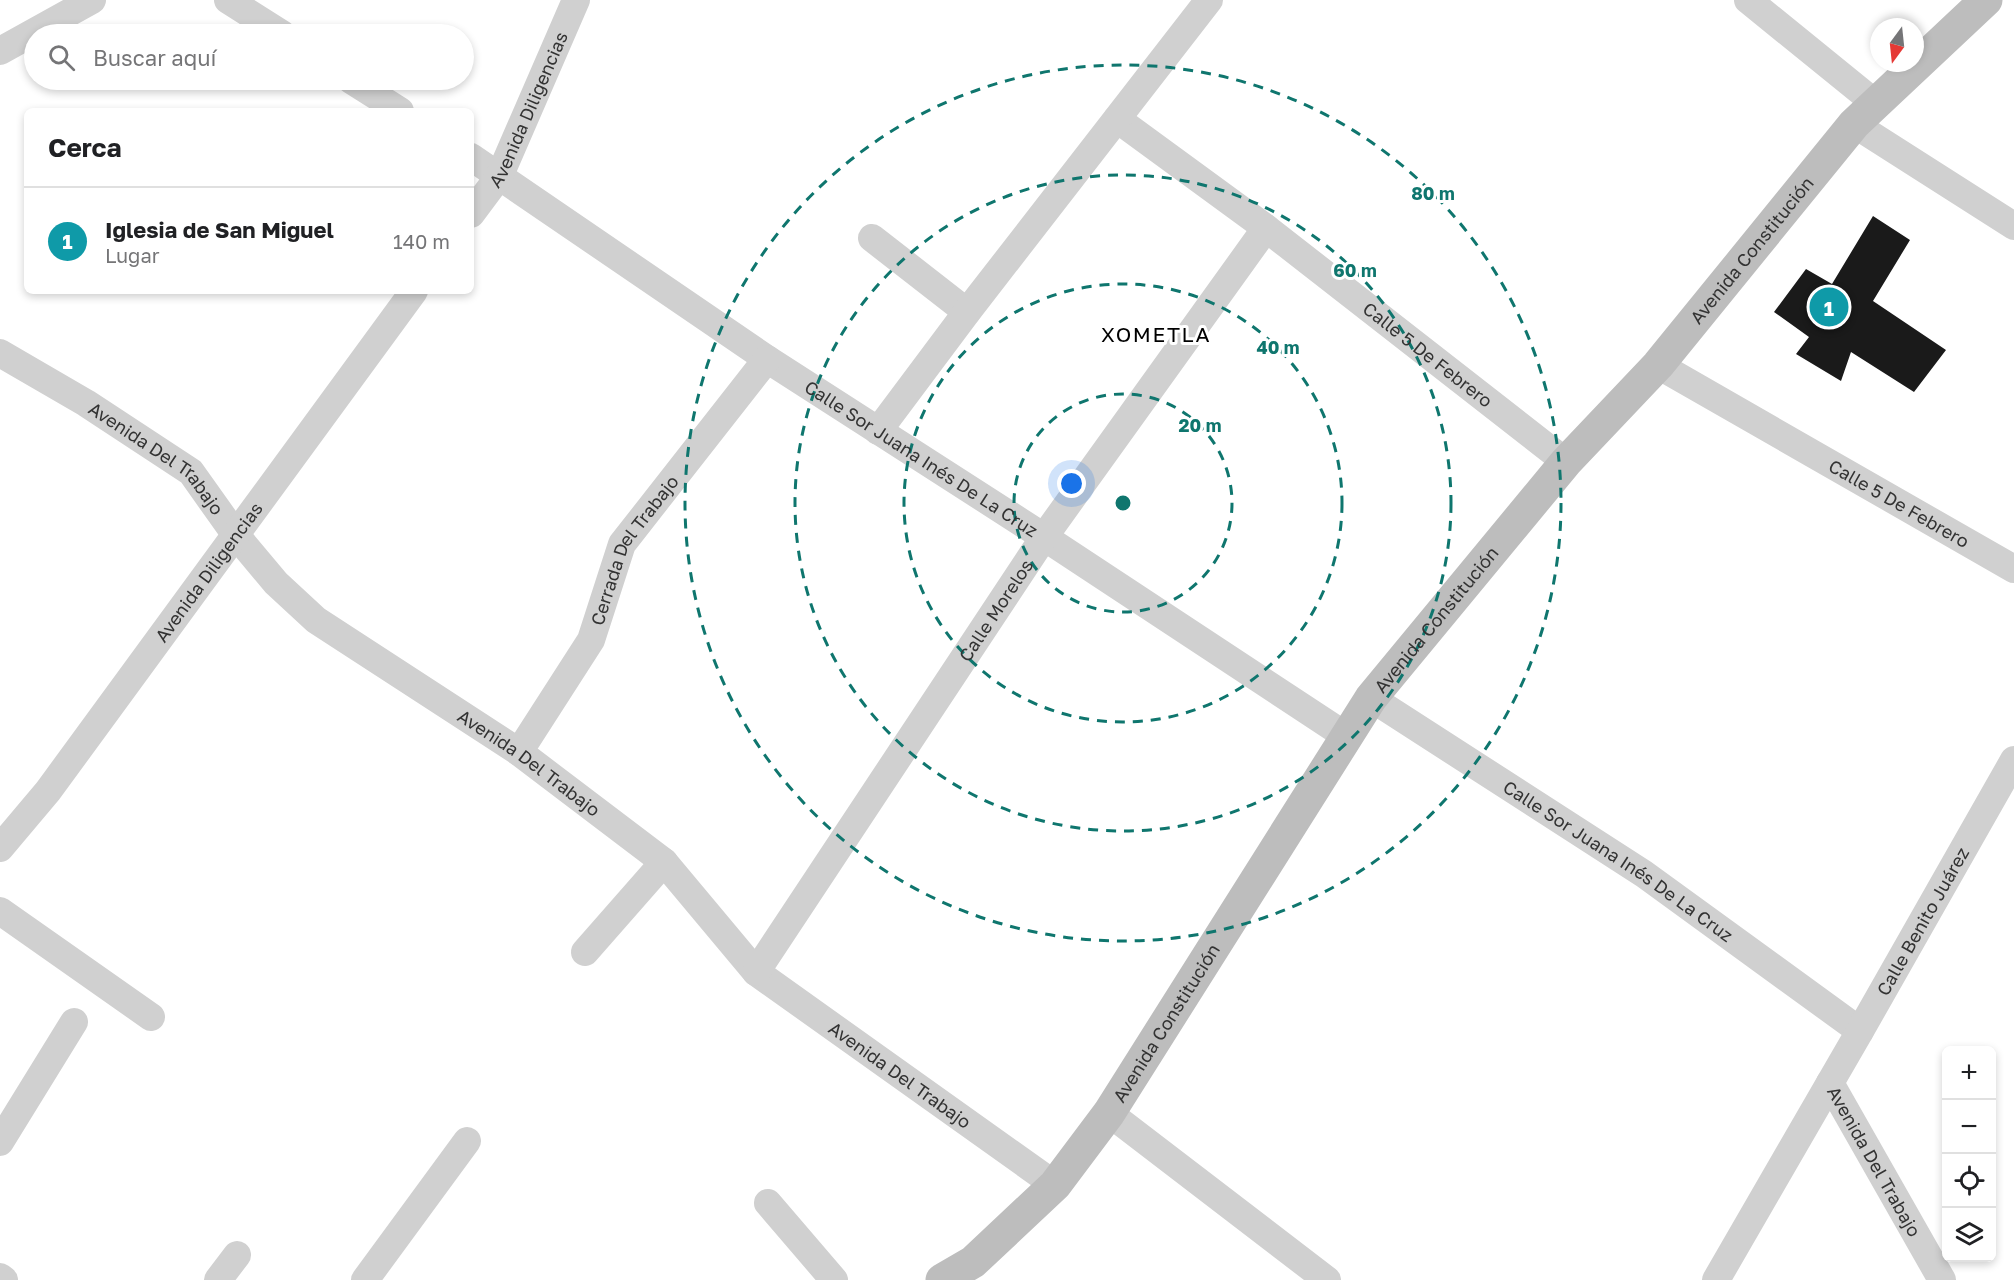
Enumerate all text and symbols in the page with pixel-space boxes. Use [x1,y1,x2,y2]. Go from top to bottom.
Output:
north arrow [1870,18,1924,72]
search box [24,24,474,90]
street label: Avenida Diligencias [484,28,572,192]
icon: search [45,41,78,74]
text: Buscar aquí [93,44,216,71]
text: Cerca [48,132,122,163]
street label: Avenida Constitución [1685,172,1818,328]
text: 80 m [1411,182,1455,204]
text: Iglesia de San Miguel [105,216,334,243]
text: 1 [62,229,73,253]
text: 140 m [393,229,450,253]
text: Lugar [105,243,160,267]
text: 60 m [1333,259,1377,281]
pin: 1 [1810,284,1848,330]
street label: Calle 5 De Febrero [1359,297,1497,412]
district label: XOMETLA [1101,321,1211,347]
text: 40 m [1256,336,1300,358]
street label: Calle Sor Juana Inés De La Cruz [801,375,1042,541]
street label: Avenida Del Trabajo [85,397,229,519]
text: 20 m [1179,414,1221,436]
street label: Calle 5 De Febrero [1825,454,1973,552]
your location [1057,469,1086,498]
street label: Cerrada Del Trabajo [586,471,683,628]
centre of rings [1113,493,1133,513]
street label: Avenida Diligencias [150,498,267,646]
street label: Avenida Constitución [1369,542,1503,697]
street label: Calle Morelos [954,555,1037,666]
street label: Avenida Del Trabajo [454,704,605,821]
street label: Calle Sor Juana Inés De La Cruz [1499,775,1737,946]
street label: Calle Benito Juárez [1872,843,1973,999]
street label: Avenida Constitución [1108,939,1224,1106]
street label: Avenida Del Trabajo [825,1016,976,1133]
map controls [1942,1046,1996,1262]
button: + [1942,1046,1996,1100]
street label: Avenida Del Trabajo [1823,1082,1926,1240]
button: − [1942,1100,1996,1154]
button: locate [1942,1154,1996,1208]
button: layers [1942,1208,1996,1262]

